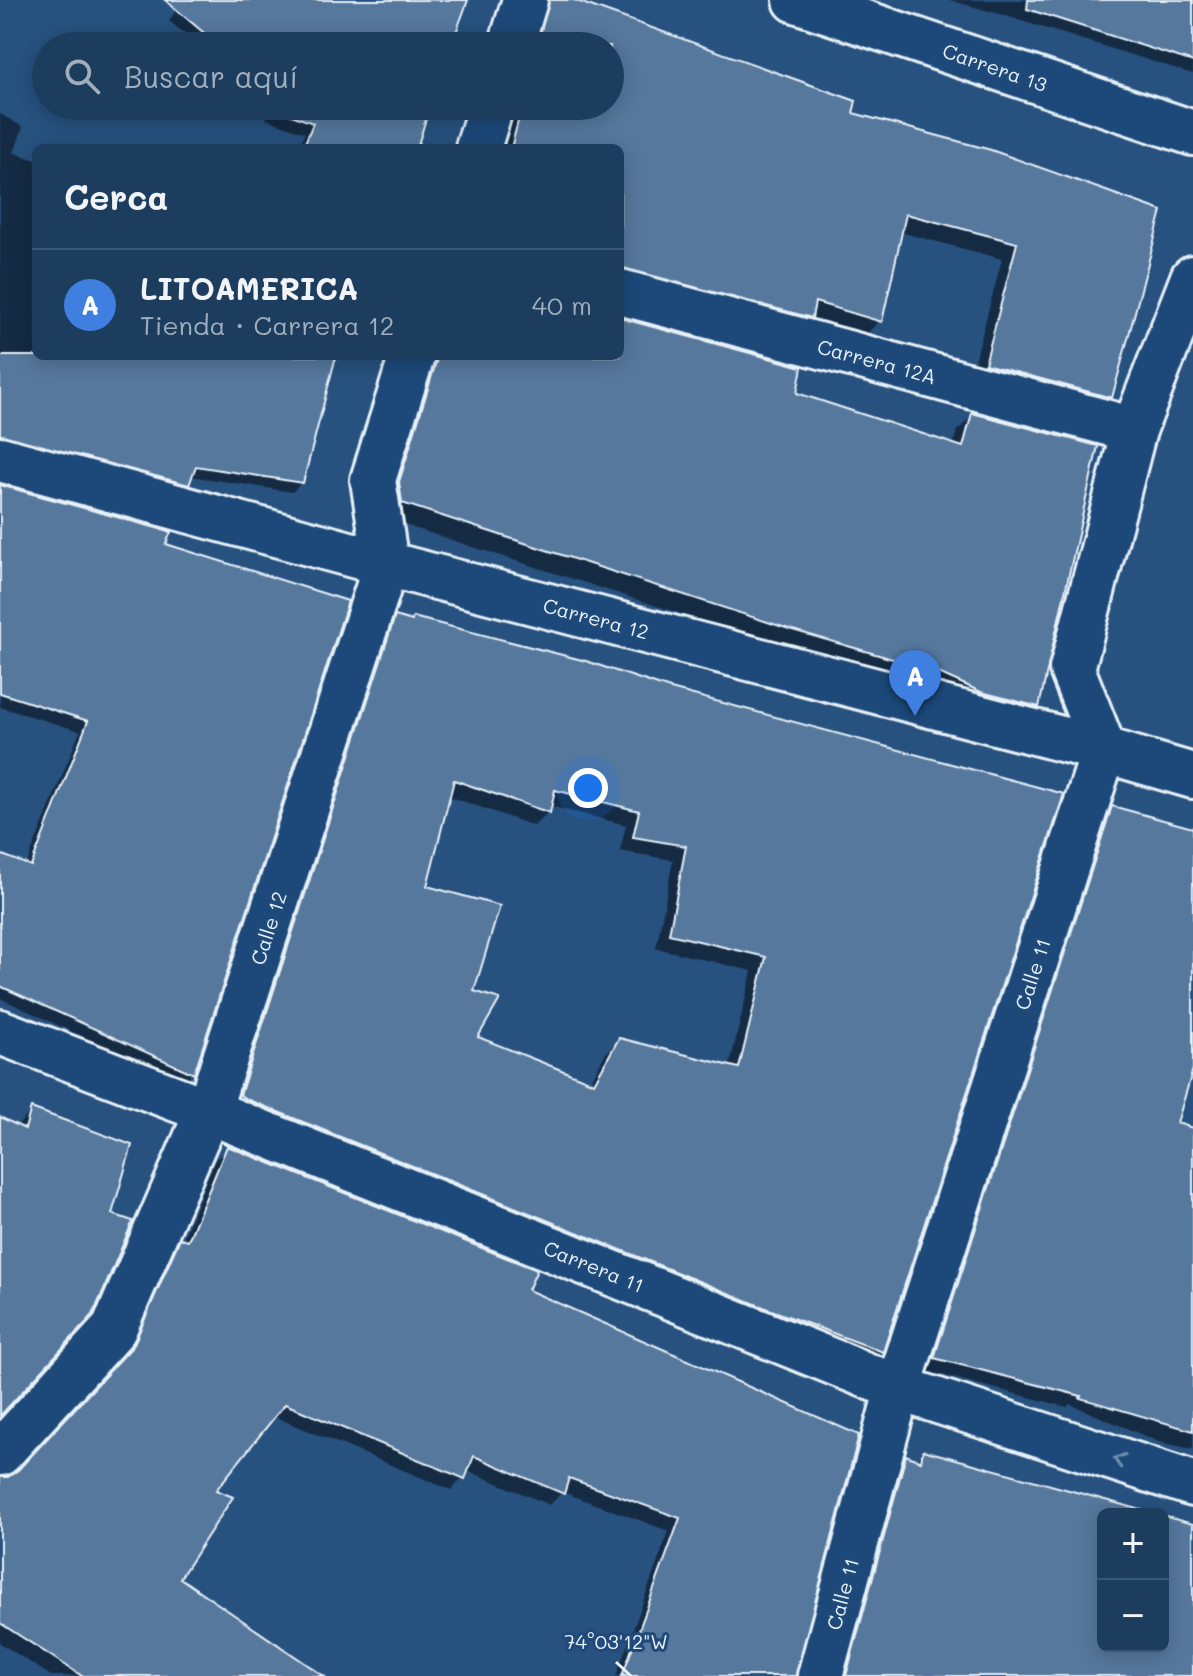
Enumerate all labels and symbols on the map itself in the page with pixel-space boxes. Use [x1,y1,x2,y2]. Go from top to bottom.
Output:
street label: Carrera 13 [939,37,1051,97]
street label: Carrera 12A [815,333,939,389]
street label: Carrera 12 [540,591,652,645]
pin: A [889,650,941,716]
your location [568,768,608,808]
street label: Calle 12 [244,888,292,968]
street label: Calle 11 [1008,935,1056,1013]
street label: Carrera 11 [540,1234,648,1298]
one-way arrow [1113,1453,1126,1469]
street label: Calle 11 [820,1555,864,1633]
text: 74°03'12"W [564,1628,668,1654]

